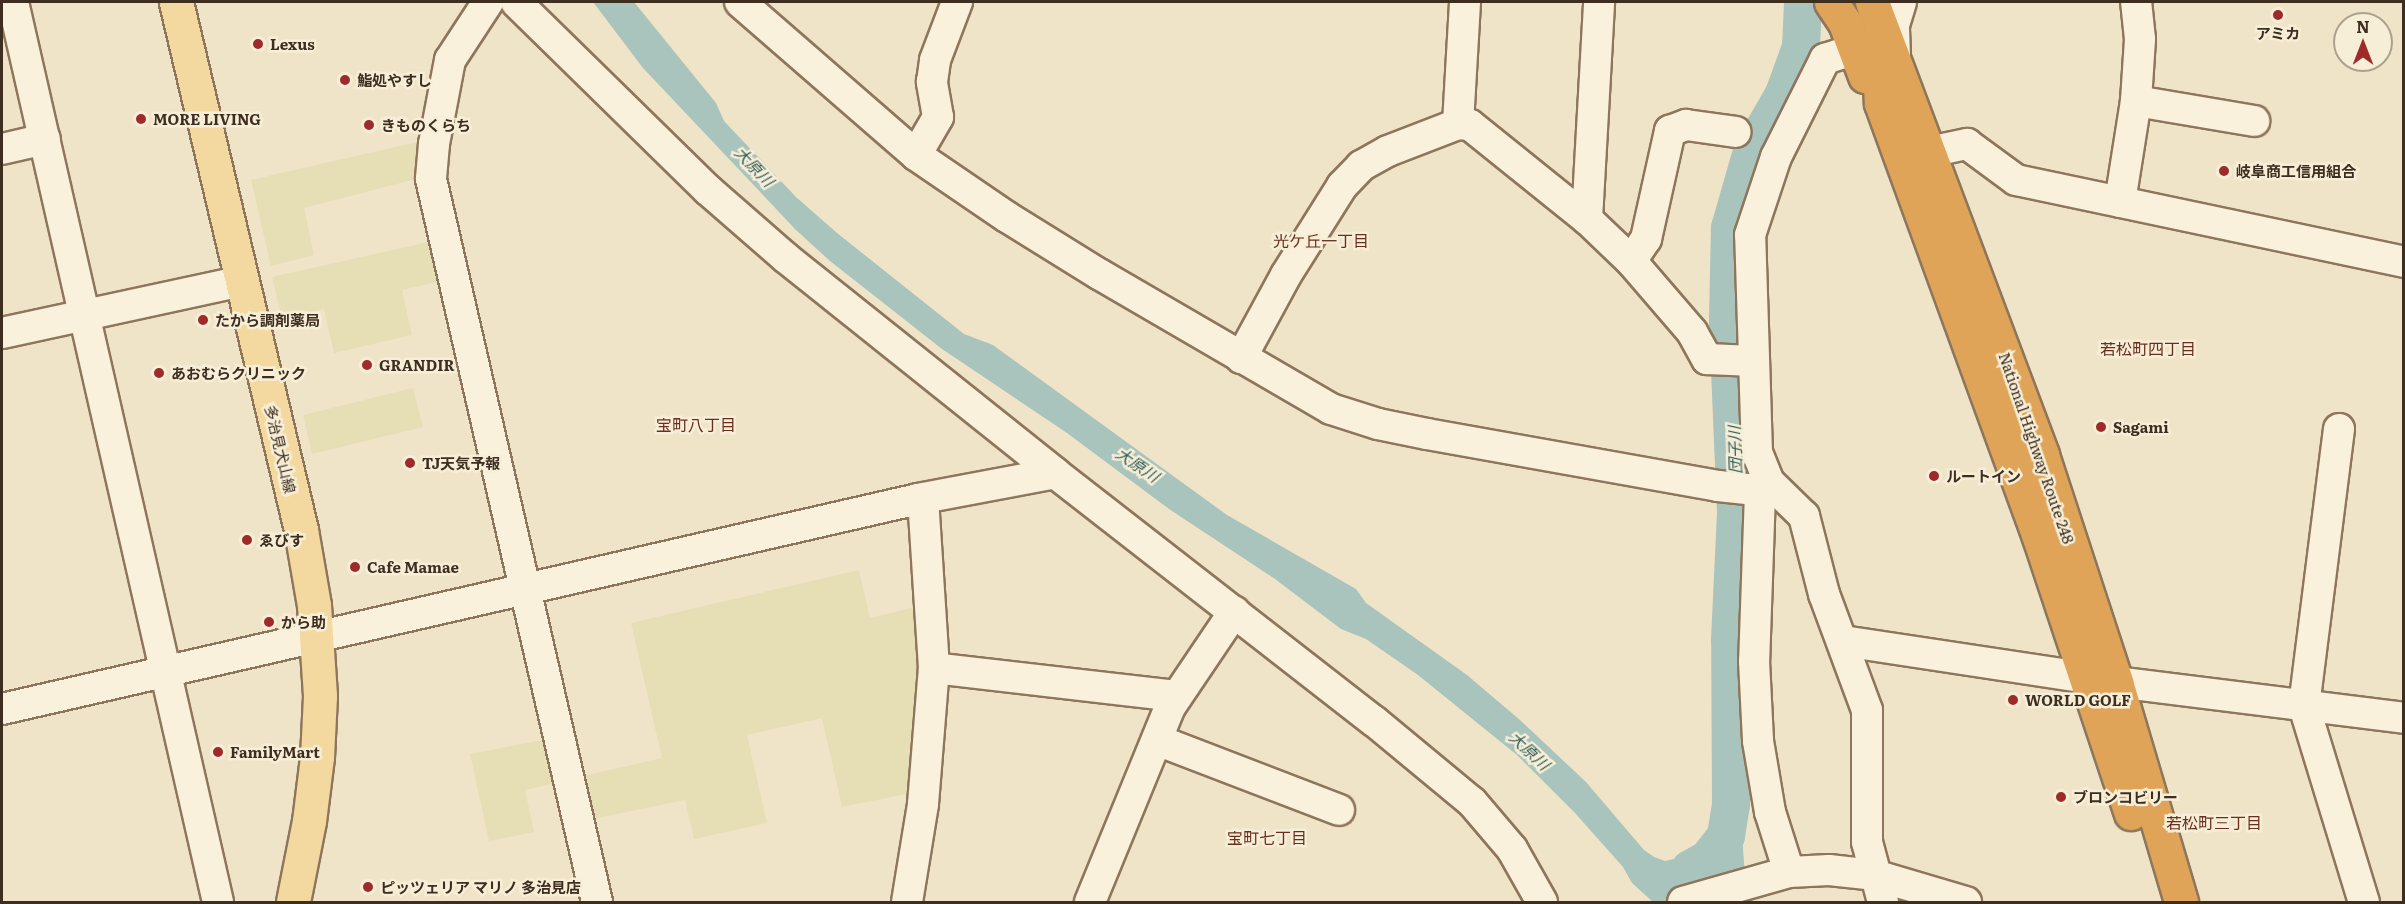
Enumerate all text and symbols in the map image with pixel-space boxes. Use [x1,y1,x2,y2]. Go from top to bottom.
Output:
marker: アミカ [2271,8,2285,22]
north arrow [2333,12,2393,72]
text: N [2356,14,2370,38]
place label: アミカ [2256,24,2300,42]
place label: Lexus [270,35,315,53]
marker: Lexus [251,37,265,51]
place label: 鮨処やすし [357,71,432,89]
marker: 鮨処やすし [338,73,352,87]
place label: MORE LIVING [153,110,261,128]
marker: MORE LIVING [134,112,148,126]
place label: きものくらち [381,116,471,134]
marker: きものくらち [362,118,376,132]
water label: 大原川 [731,142,779,190]
place label: 岐阜商工信用組合 [2236,162,2356,180]
marker: 岐阜商工信用組合 [2217,164,2231,178]
district label: 光ケ丘一丁目 [1273,230,1369,250]
place label: たから調剤薬局 [215,311,320,329]
marker: たから調剤薬局 [196,313,210,327]
district label: 若松町四丁目 [2100,338,2196,358]
street label: National Highway Route 248 [1996,350,2078,546]
place label: GRANDIR [379,356,455,374]
marker: GRANDIR [360,358,374,372]
place label: あおむらクリニック [171,364,306,382]
marker: あおむらクリニック [152,366,166,380]
street label: 多治見犬山線 [262,403,300,495]
district label: 宝町八丁目 [656,414,736,434]
place label: Sagami [2113,418,2169,436]
marker: Sagami [2094,420,2108,434]
water label: 団子川 [1724,426,1744,474]
water label: 大原川 [1113,443,1163,485]
place label: TJ天気予報 [422,454,500,472]
marker: TJ天気予報 [403,456,417,470]
place label: ルートイン [1946,467,2021,485]
marker: ルートイン [1927,469,1941,483]
place label: ゑびす [259,531,304,549]
marker: ゑびす [240,533,254,547]
place label: Cafe Mamae [367,558,459,576]
marker: Cafe Mamae [348,560,362,574]
place label: から助 [281,613,326,631]
marker: から助 [262,615,276,629]
place label: WORLD GOLF [2025,691,2131,709]
marker: WORLD GOLF [2006,693,2020,707]
water label: 大原川 [1506,727,1554,773]
place label: FamilyMart [230,743,320,761]
marker: FamilyMart [211,745,225,759]
place label: ブロンコビリー [2073,788,2178,806]
marker: ブロンコビリー [2054,790,2068,804]
district label: 若松町三丁目 [2166,812,2262,832]
district label: 宝町七丁目 [1227,827,1307,847]
place label: ピッツェリア マリノ 多治見店 [380,878,581,896]
marker: ピッツェリア マリノ 多治見店 [361,880,375,894]

